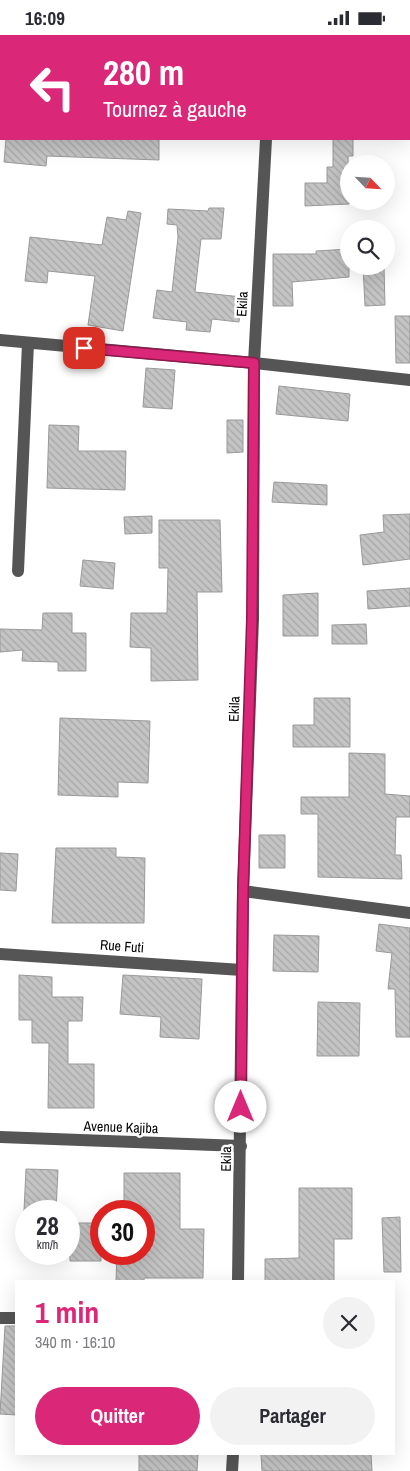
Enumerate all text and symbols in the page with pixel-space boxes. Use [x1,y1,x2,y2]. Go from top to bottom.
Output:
text: 16:09 [25,5,65,31]
text: 280 m [103,49,184,96]
icon: left [20,55,85,120]
text: Tournez à gauche [103,94,246,124]
north arrow [340,155,395,210]
map controls [340,155,395,275]
button: search [340,220,395,275]
street label: Ekila [232,290,252,317]
pin [63,327,105,369]
icon: arrive [70,334,98,362]
street label: Ekila [225,695,243,722]
street label: Rue Futi [99,935,145,957]
position arrow [214,1080,266,1132]
street label: Avenue Kajiba [82,1117,159,1137]
street label: Ekila [217,1145,235,1172]
speed limit sign: 30 [90,1200,155,1265]
text: 28 [36,1209,59,1243]
text: km/h [37,1237,58,1253]
text: 1 min [35,1292,99,1332]
button: close [323,1297,375,1349]
text: 340 m · 16:10 [35,1331,115,1353]
button: Quitter [35,1387,200,1445]
button: Partager [210,1387,375,1445]

